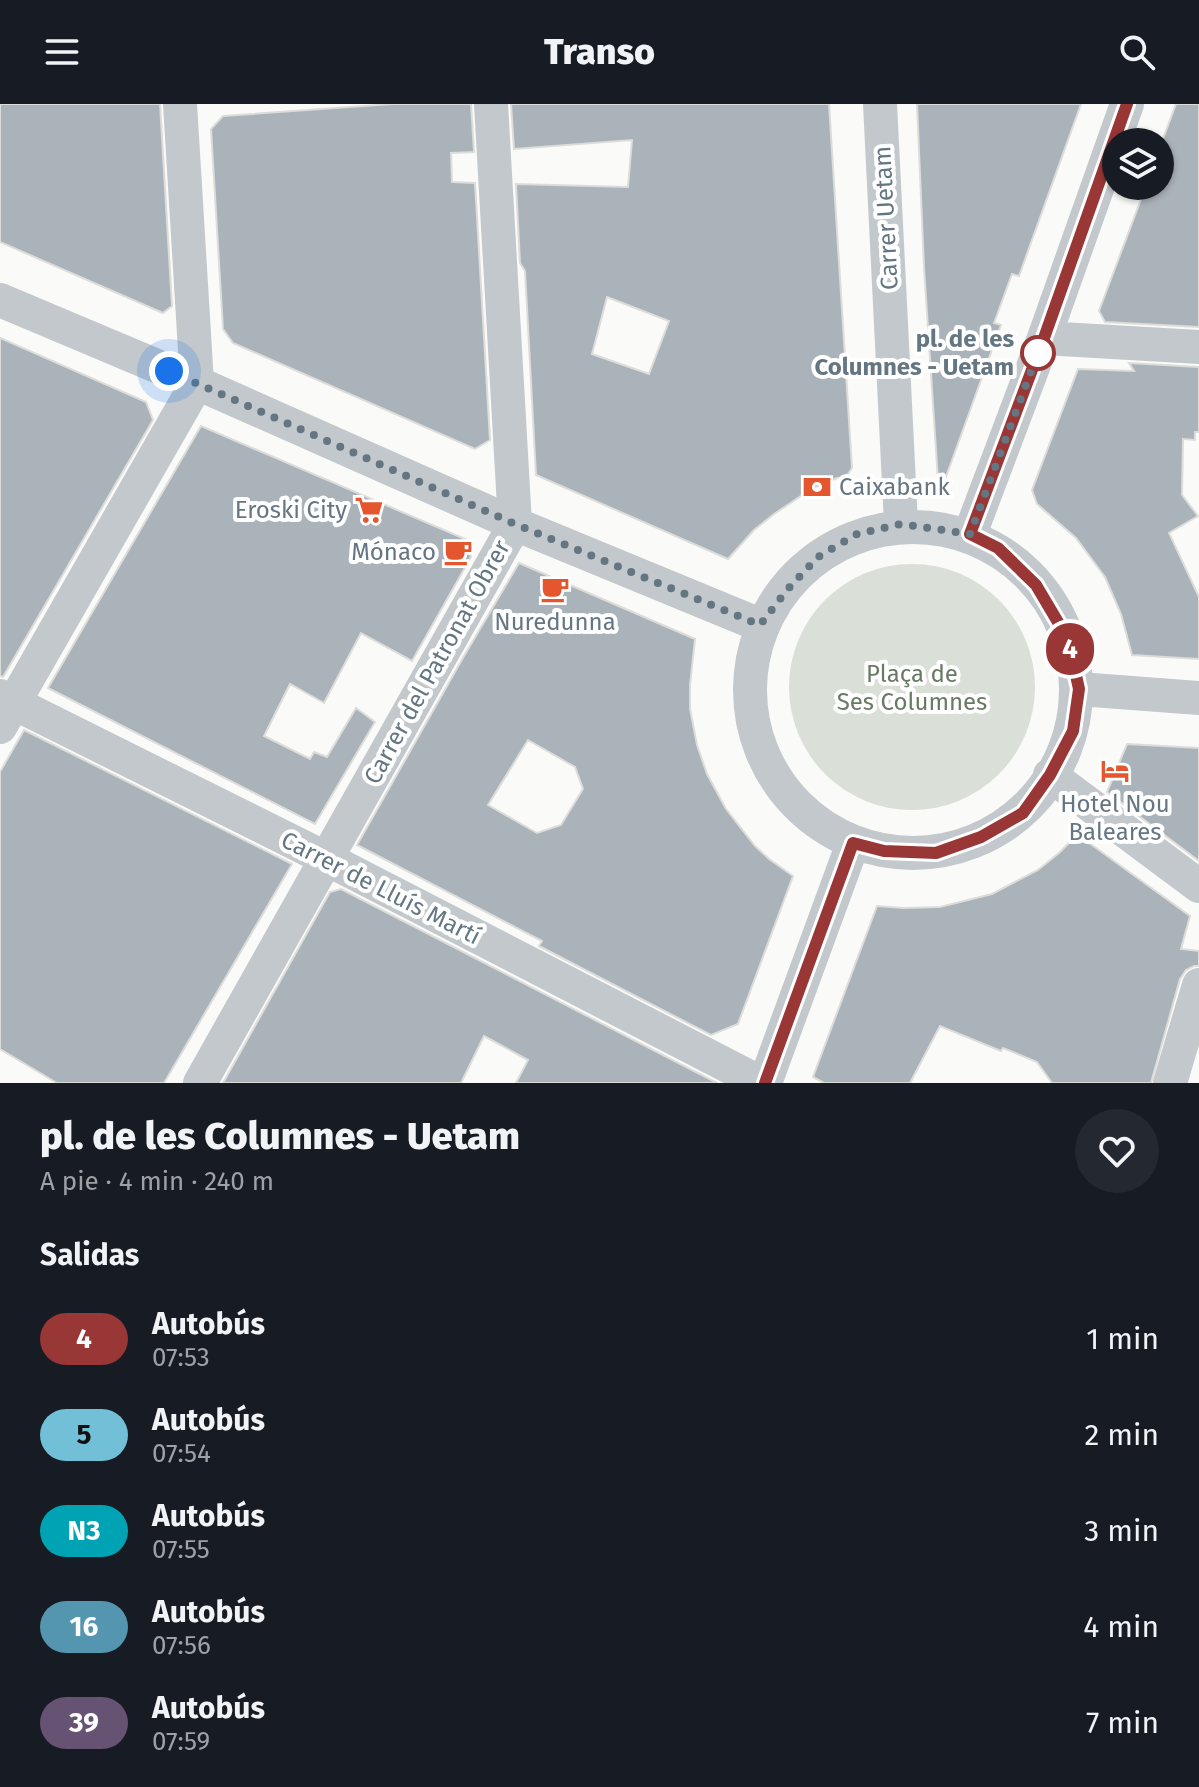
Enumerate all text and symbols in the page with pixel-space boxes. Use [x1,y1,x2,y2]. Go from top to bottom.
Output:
icon: menu [40,30,84,74]
text: Transo [544,30,655,74]
icon: search [1115,30,1159,74]
map controls [1102,128,1174,200]
button: layers [1102,128,1174,200]
street label: Carrer Uetam [868,145,904,291]
place label: pl. de les Columnes - Uetam [814,325,1014,381]
marker: pl. de les Columnes - Uetam [1021,336,1055,370]
your location [149,351,189,391]
bank icon: Caixabank [802,472,832,502]
place label: Caixabank [839,473,950,501]
supermarket icon: Eroski City [354,495,384,525]
place label: Eroski City [235,496,347,524]
street label: Carrer del Patronat Obrer [358,535,516,789]
cafe icon: Mónaco [443,537,473,567]
place label: Mónaco [351,538,436,566]
cafe icon: Nuredunna [540,574,570,604]
place label: Nuredunna [494,608,616,636]
line badge: 4 [1044,623,1096,675]
text: 4 [1062,632,1078,665]
park label: Plaça de Ses Columnes [837,660,987,716]
hotel icon: Hotel Nou Baleares [1100,756,1130,786]
place label: Hotel Nou Baleares [1060,790,1170,846]
street label: Carrer de Lluís Martí [277,826,486,951]
button: heart [1075,1109,1159,1193]
text: pl. de les Columnes - Uetam [40,1113,520,1159]
text: A pie · 4 min · 240 m [40,1166,274,1197]
text: Salidas [40,1237,139,1273]
text: Autobús [152,1306,265,1342]
text: 1 min [1086,1321,1159,1357]
text: 4 [76,1322,92,1355]
text: 07:53 [152,1342,210,1373]
text: Autobús [152,1402,265,1438]
text: 2 min [1084,1417,1159,1453]
text: 5 [76,1418,92,1451]
text: 07:54 [152,1438,211,1469]
text: Autobús [152,1498,265,1534]
text: 3 min [1084,1513,1159,1549]
text: N3 [67,1514,101,1547]
text: 07:55 [152,1534,210,1565]
text: Autobús [152,1594,265,1630]
text: 4 min [1083,1609,1159,1645]
text: 16 [70,1610,98,1643]
text: 07:56 [152,1630,211,1661]
text: Autobús [152,1690,265,1726]
text: 7 min [1086,1705,1159,1741]
text: 39 [69,1706,99,1739]
text: 07:59 [152,1726,210,1757]

